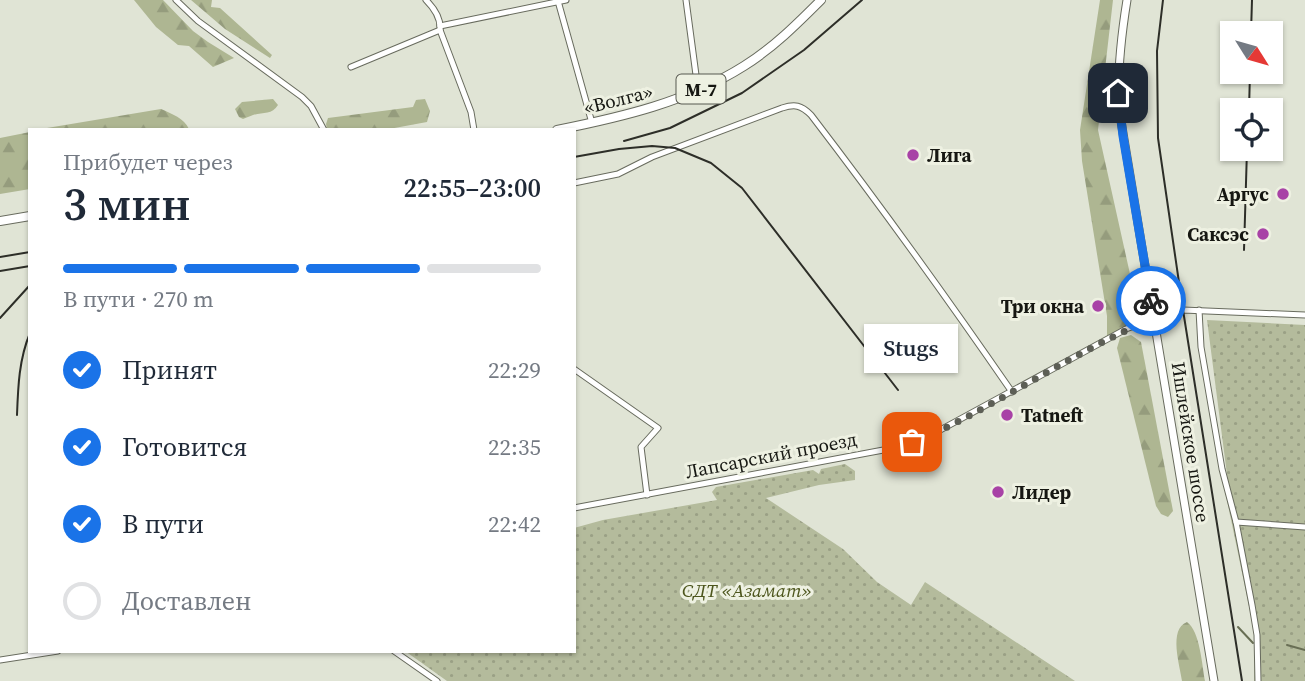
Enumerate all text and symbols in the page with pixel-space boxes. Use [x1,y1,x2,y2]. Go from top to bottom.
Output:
north arrow [1220,21,1283,84]
map controls [1220,21,1283,161]
pin [1088,63,1148,123]
road number: М-7 [676,74,726,104]
icon: home [1099,74,1137,112]
street label: «Волга» [581,78,655,120]
button: locate [1220,98,1283,161]
place label: Лига [927,142,972,168]
text: Прибудет через [63,146,233,178]
marker: Лига [905,147,921,163]
text: 22:55–23:00 [404,170,541,206]
text: 3 мин [63,172,191,235]
place label: Аргус [1217,181,1269,207]
marker: Аргус [1275,186,1291,202]
place label: Саксэс [1187,221,1249,247]
marker: Саксэс [1255,226,1271,242]
courier [1116,266,1186,336]
icon: bike [1132,282,1170,320]
text: В пути · 270 m [63,283,214,315]
place label: Три окна [1001,293,1085,319]
marker: Три окна [1090,298,1106,314]
callout: Stugs [865,323,959,372]
text: Stugs [883,332,939,364]
icon: check [63,351,101,389]
text: Принят [122,352,217,388]
text: 22:29 [488,354,541,386]
street label: Ишлейское шоссе [1165,360,1217,524]
place label: Tatneft [1021,402,1084,428]
marker: Tatneft [999,407,1015,423]
pin [882,412,942,472]
icon: bag [893,423,931,461]
street label: Лапсарский проезд [683,426,859,484]
icon: check [63,428,101,466]
text: Готовится [122,429,247,465]
text: 22:35 [488,431,541,463]
place label: Лидер [1012,479,1071,505]
marker: Лидер [990,484,1006,500]
icon: check [63,505,101,543]
text: В пути [122,506,204,542]
text: 22:42 [488,508,541,540]
park label: СДТ «Азамат» [682,577,812,603]
text: Доставлен [122,583,251,619]

